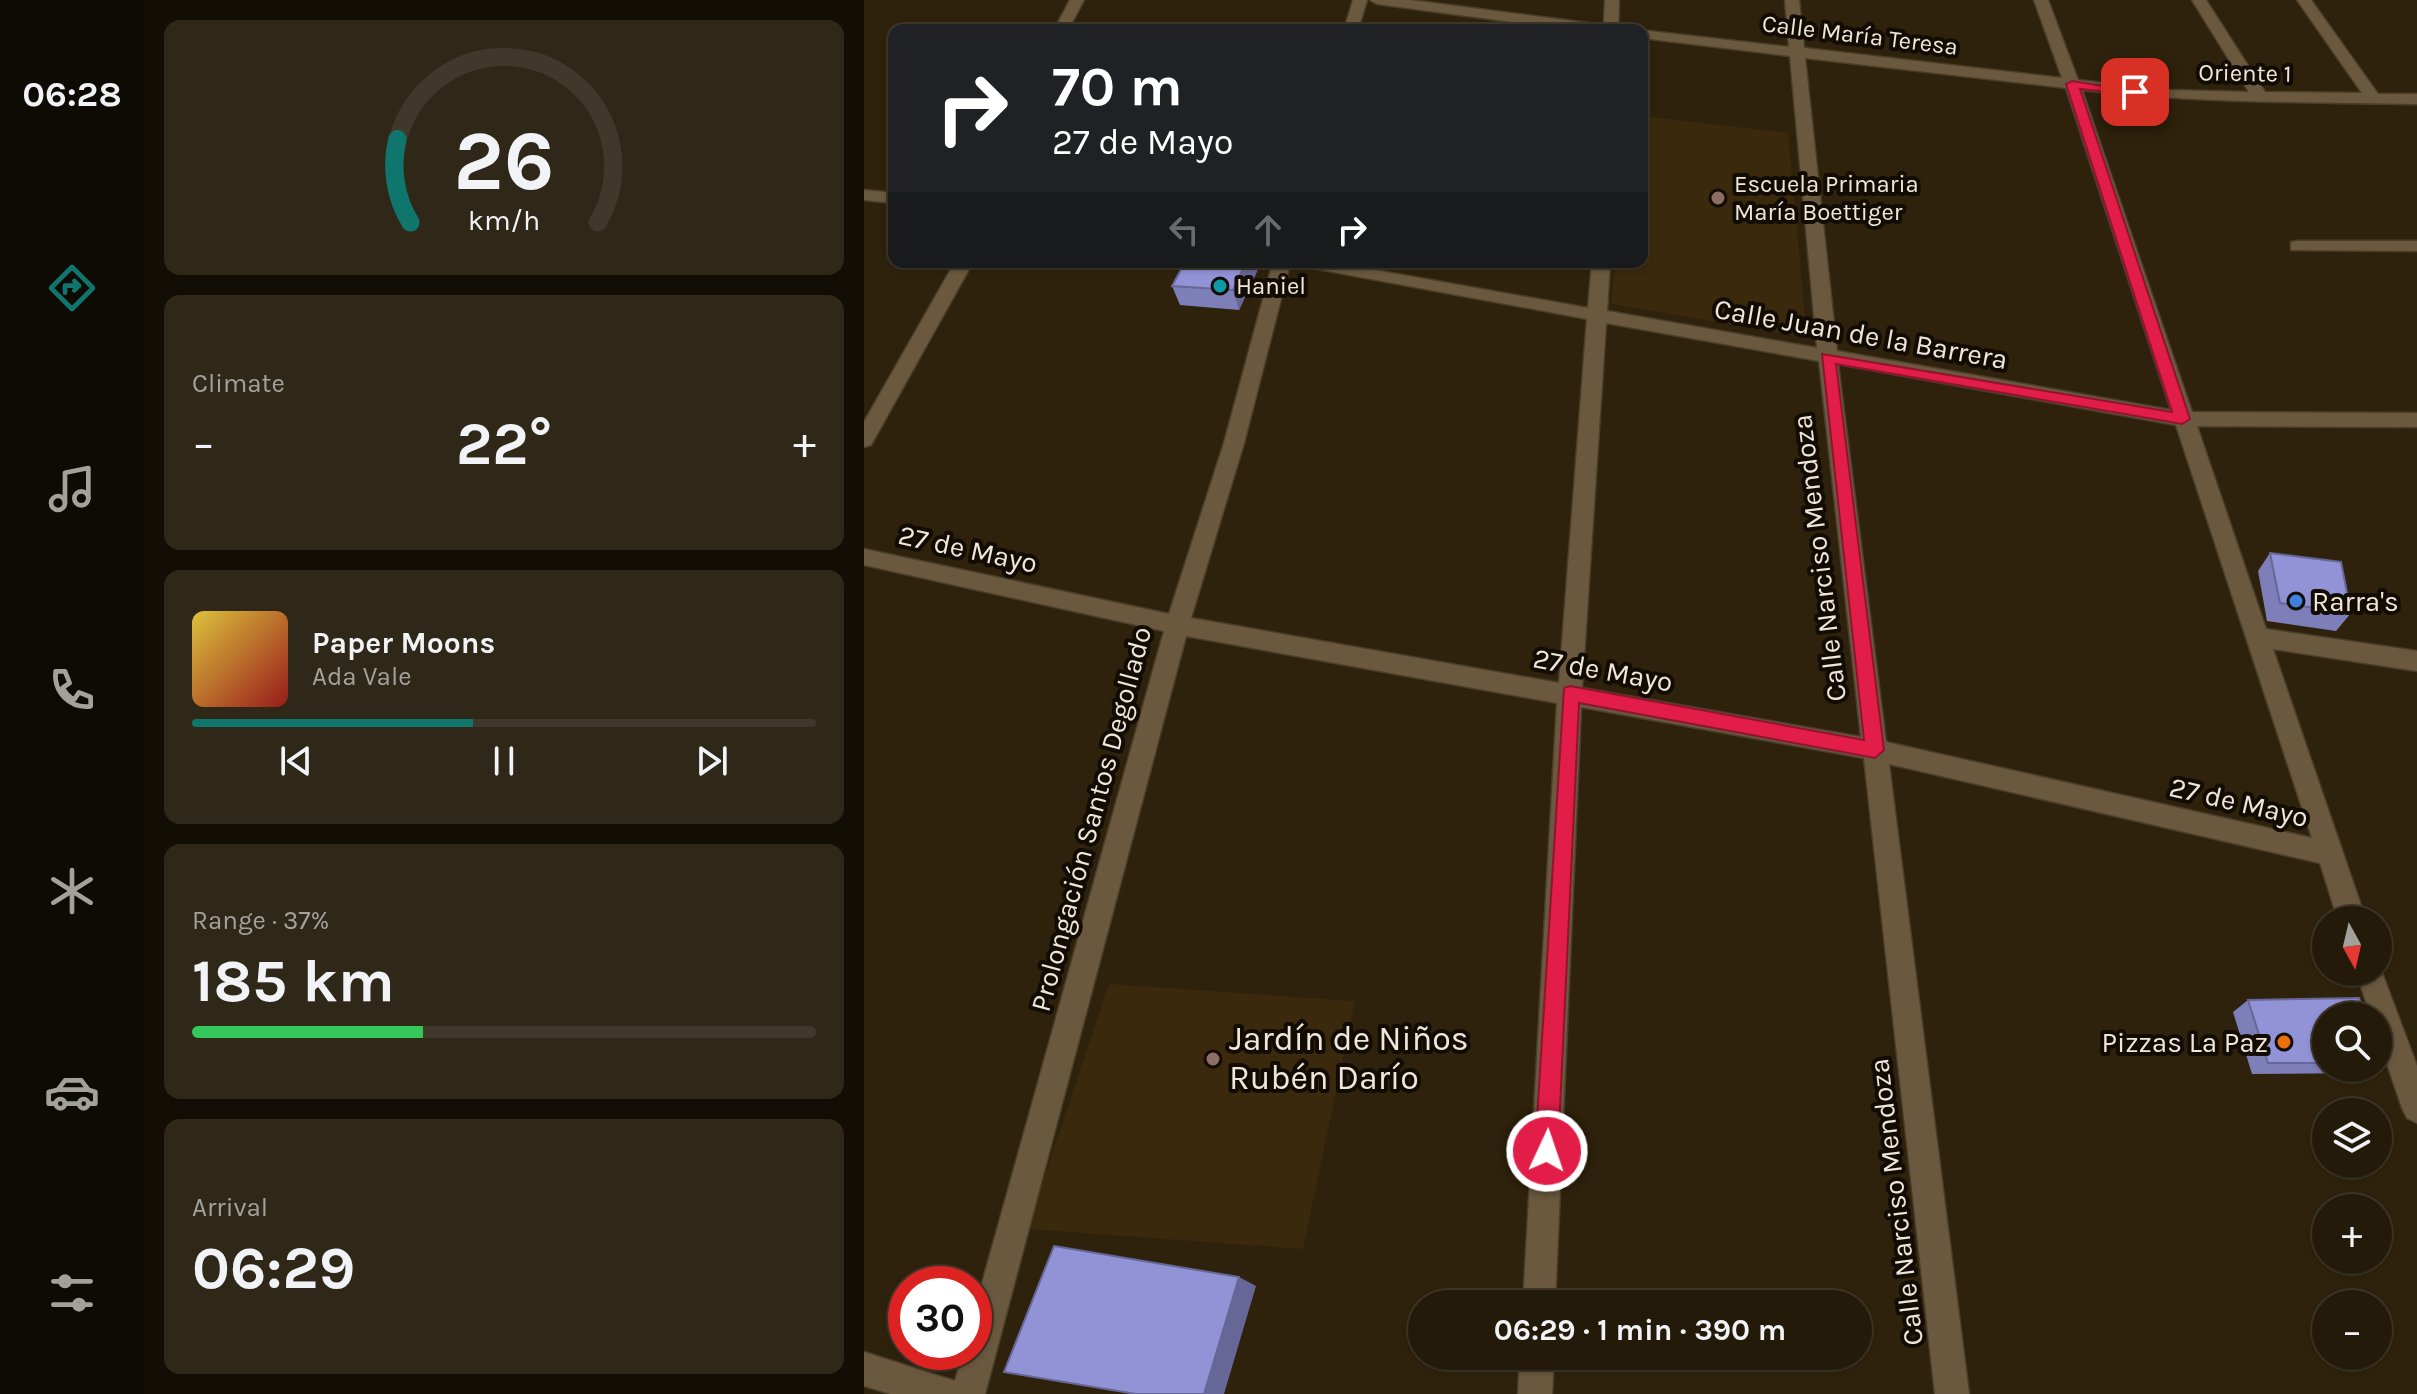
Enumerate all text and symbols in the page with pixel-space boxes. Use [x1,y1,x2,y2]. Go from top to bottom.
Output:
street label: Calle María Teresa [1761,9,1959,61]
text: 70 m [1052,54,1183,119]
icon: right [920,56,1024,160]
pin [2101,58,2169,126]
street label: Oriente 1 [2198,58,2292,88]
icon: arrive [2113,70,2157,114]
text: 06:28 [22,73,122,115]
text: 26 [454,113,554,210]
text: 27 de Mayo [1052,121,1233,163]
place label: Escuela Primaria María Boettiger [1734,170,1919,226]
marker: Escuela Primaria María Boettiger [1709,189,1727,207]
text: km/h [468,205,540,238]
icon: left [1162,208,1206,252]
icon: ahead [1246,208,1290,252]
icon: right [1330,208,1374,252]
icon: directions [44,260,100,316]
place label: Haniel [1236,272,1306,300]
marker: Haniel [1211,277,1229,295]
street label: Calle Juan de la Barrera [1712,292,2010,376]
text: Climate [192,368,285,399]
text: 22° [456,409,552,479]
street label: Calle Narciso Mendoza [1785,413,1853,703]
text: − [192,418,215,469]
text: + [793,418,816,469]
icon: music [44,461,100,517]
street label: 27 de Mayo [896,518,1040,580]
place label: Rarra's [2312,585,2399,618]
marker: Rarra's [2287,592,2305,610]
street label: Prolongación Santos Degollado [1024,623,1158,1015]
text: Paper Moons [312,625,495,661]
street label: 27 de Mayo [1531,641,1675,699]
text: Ada Vale [312,661,412,692]
icon: phone [44,662,100,718]
icon: previous [274,739,318,783]
icon: pause [482,739,526,783]
icon: next [690,739,734,783]
street label: 27 de Mayo [2167,770,2311,834]
icon: climate [44,863,100,919]
text: Range · 37% [192,905,329,936]
north arrow [2312,906,2392,986]
map controls [2312,906,2392,1370]
text: 185 km [192,946,395,1016]
button: search [2312,1002,2392,1082]
place label: Jardín de Niños Rubén Darío [1229,1019,1469,1098]
place label: Pizzas La Paz [2101,1026,2268,1059]
marker: Pizzas La Paz [2275,1033,2293,1051]
marker: Jardín de Niños Rubén Darío [1204,1050,1222,1068]
street label: Calle Narciso Mendoza [1862,1057,1930,1347]
icon: car [44,1064,100,1120]
button: layers [2312,1098,2392,1178]
position arrow [1505,1109,1589,1193]
text: Arrival [192,1192,268,1223]
button: + [2312,1194,2392,1274]
text: 06:29 [192,1233,355,1303]
icon: filters [44,1265,100,1321]
speed limit sign: 30 [888,1266,992,1370]
button: − [2312,1290,2392,1370]
text: 06:29 · 1 min · 390 m [1494,1312,1786,1348]

